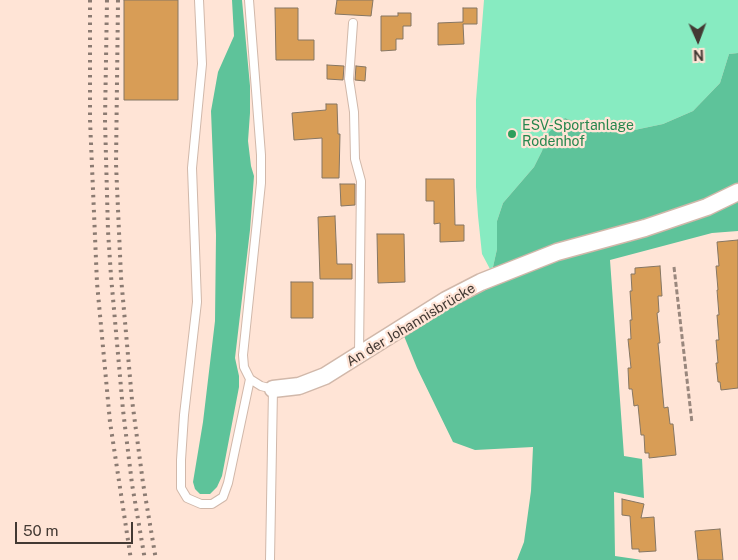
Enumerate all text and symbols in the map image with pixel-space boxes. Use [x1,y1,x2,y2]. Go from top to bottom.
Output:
north arrow [673,15,723,65]
text: N [693,47,704,63]
place label: ESV-Sportanlage Rodenhof [522,118,634,150]
marker: ESV-Sportanlage Rodenhof [506,128,518,140]
street label: An der Johannisbrücke [344,280,478,370]
scale bar [18,512,135,544]
text: 50 m [23,522,58,539]

